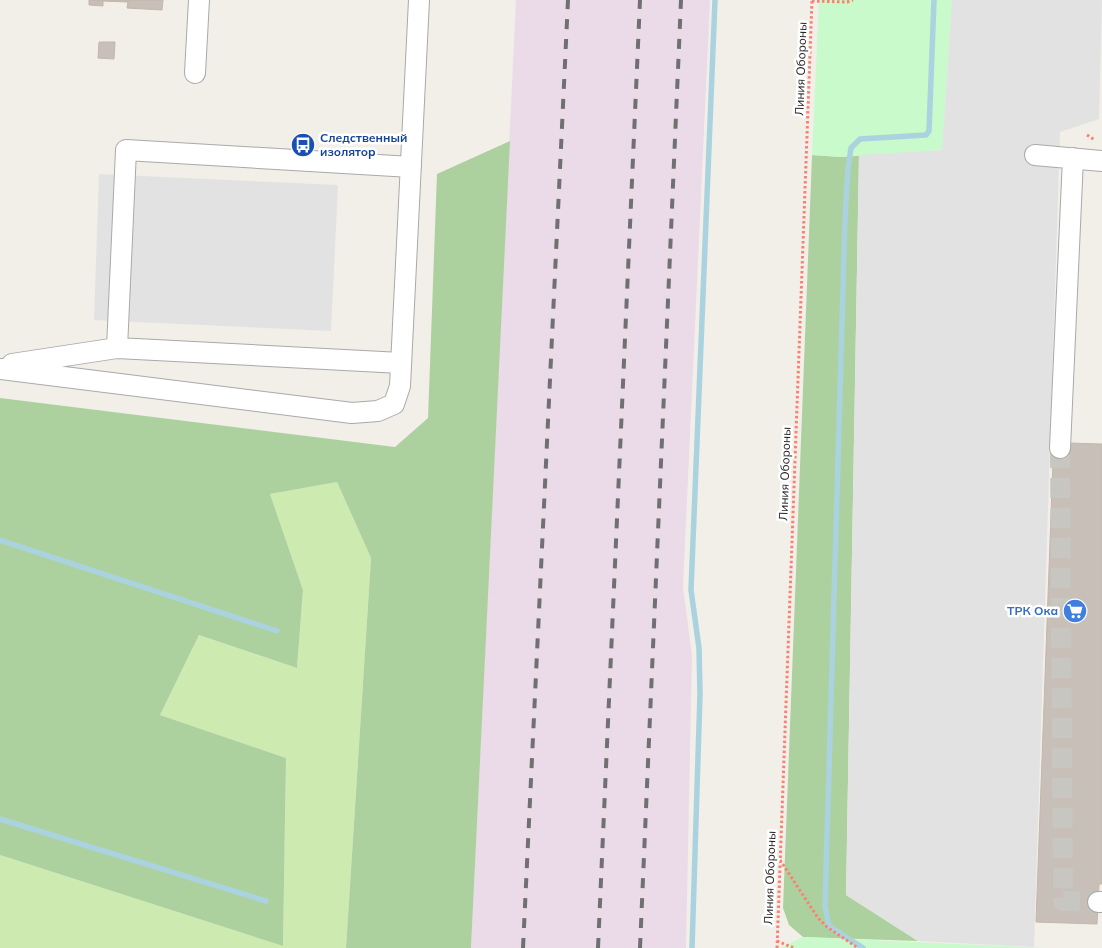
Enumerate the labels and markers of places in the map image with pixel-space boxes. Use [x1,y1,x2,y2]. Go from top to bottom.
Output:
place label: Следственный изолятор [320,130,407,159]
bus stop icon: Следственный изолятор [290,132,316,158]
supermarket icon: ТРК Ока [1062,598,1088,624]
place label: ТРК Ока [1007,603,1058,618]

